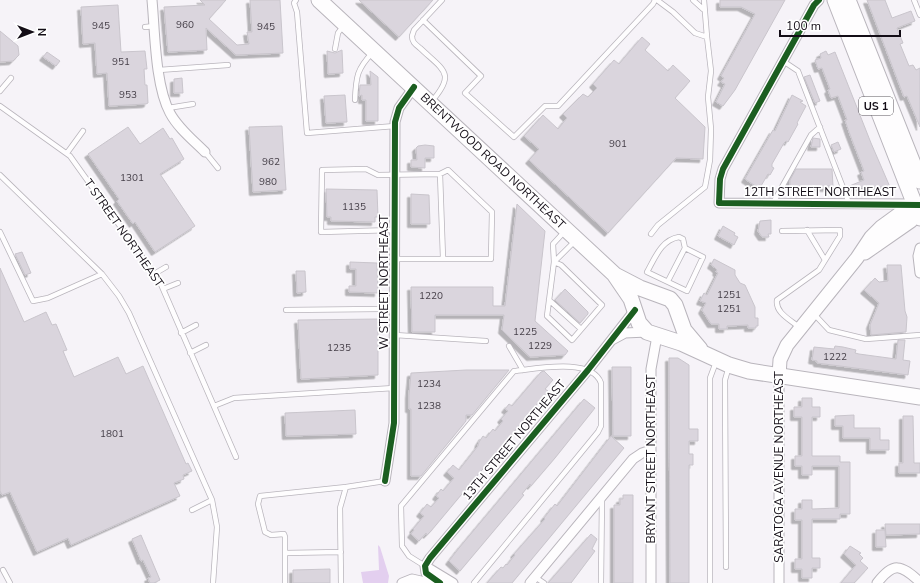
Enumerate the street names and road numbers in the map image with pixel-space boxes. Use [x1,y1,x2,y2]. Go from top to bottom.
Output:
street label: BRENTWOOD ROAD NORTHEAST [417,89,569,233]
road number: US 1 [859,97,893,115]
street label: T STREET NORTHEAST [80,176,168,291]
street label: 12TH STREET NORTHEAST [744,184,897,200]
street label: W STREET NORTHEAST [376,214,392,350]
street label: SARATOGA AVENUE NORTHEAST [771,370,787,563]
street label: BRYANT STREET NORTHEAST [643,374,659,544]
street label: 13TH STREET NORTHEAST [459,376,570,504]

